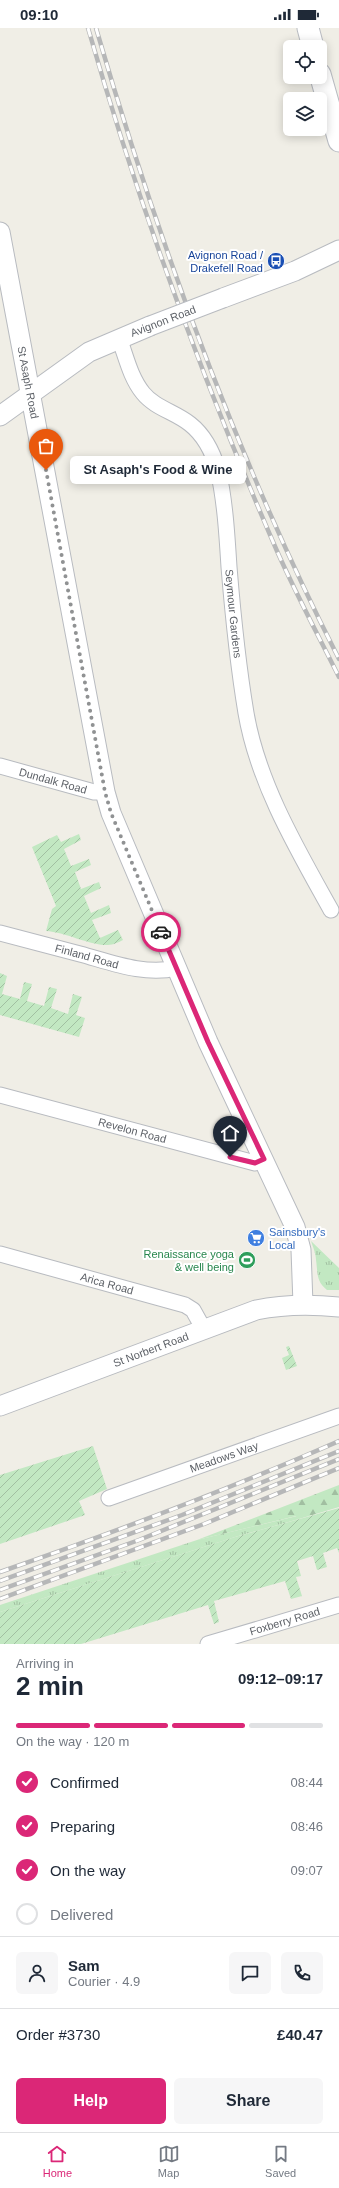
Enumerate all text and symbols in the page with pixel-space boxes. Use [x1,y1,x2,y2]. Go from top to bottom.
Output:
text: 09:10 [20,6,58,23]
map controls [283,40,327,136]
button: locate [283,40,327,84]
button: layers [283,92,327,136]
place label: Avignon Road / Drakefell Road [188,249,264,274]
bus stop icon: Avignon Road / Drakefell Road [266,251,286,271]
street label: Avignon Road [129,303,197,339]
street label: St Asaph Road [16,345,41,420]
pin [29,429,63,470]
icon: bag [35,435,57,457]
callout: St Asaph's Food & Wine [70,456,246,484]
text: St Asaph's Food & Wine [83,462,233,477]
street label: Seymour Gardens [223,569,244,659]
street label: Dundalk Road [18,766,88,796]
courier [141,912,181,952]
icon: car [150,921,172,943]
street label: Finland Road [54,942,120,971]
street label: Revelon Road [97,1116,168,1145]
pin [213,1116,247,1157]
icon: home [219,1122,241,1144]
place label: Sainsbury's Local [269,1226,326,1251]
supermarket icon: Sainsbury's Local [246,1228,266,1248]
place label: Renaissance yoga & well being [143,1248,235,1273]
sports icon: Renaissance yoga & well being [237,1250,257,1270]
street label: Arica Road [79,1270,135,1297]
street label: St Norbert Road [111,1330,190,1369]
street label: Meadows Way [188,1439,260,1475]
street label: Foxberry Road [248,1605,321,1637]
text: Arriving in [16,1656,74,1671]
text: 09:12–09:17 [238,1670,323,1687]
text: 2 min [16,1671,84,1701]
text: On the way · 120 m [16,1734,129,1749]
icon: check [16,1771,38,1793]
text: Confirmed [50,1774,119,1791]
text: 08:44 [290,1775,323,1790]
icon: check [16,1815,38,1837]
text: Preparing [50,1818,115,1835]
text: 08:46 [290,1819,323,1834]
icon: check [16,1859,38,1881]
text: On the way [50,1862,126,1879]
text: 09:07 [290,1863,323,1878]
text: Delivered [50,1906,113,1923]
button: person [16,1952,58,1994]
button: chat [229,1952,271,1994]
button: phone [281,1952,323,1994]
text: Sam [68,1957,100,1974]
text: Courier · 4.9 [68,1974,140,1989]
text: Order #3730 [16,2026,100,2043]
text: £40.47 [277,2026,323,2043]
button: Help [16,2078,166,2124]
button: Share [174,2078,323,2124]
tab: Home [43,2143,72,2179]
tab: Map [158,2143,180,2179]
tab: Saved [265,2143,296,2179]

